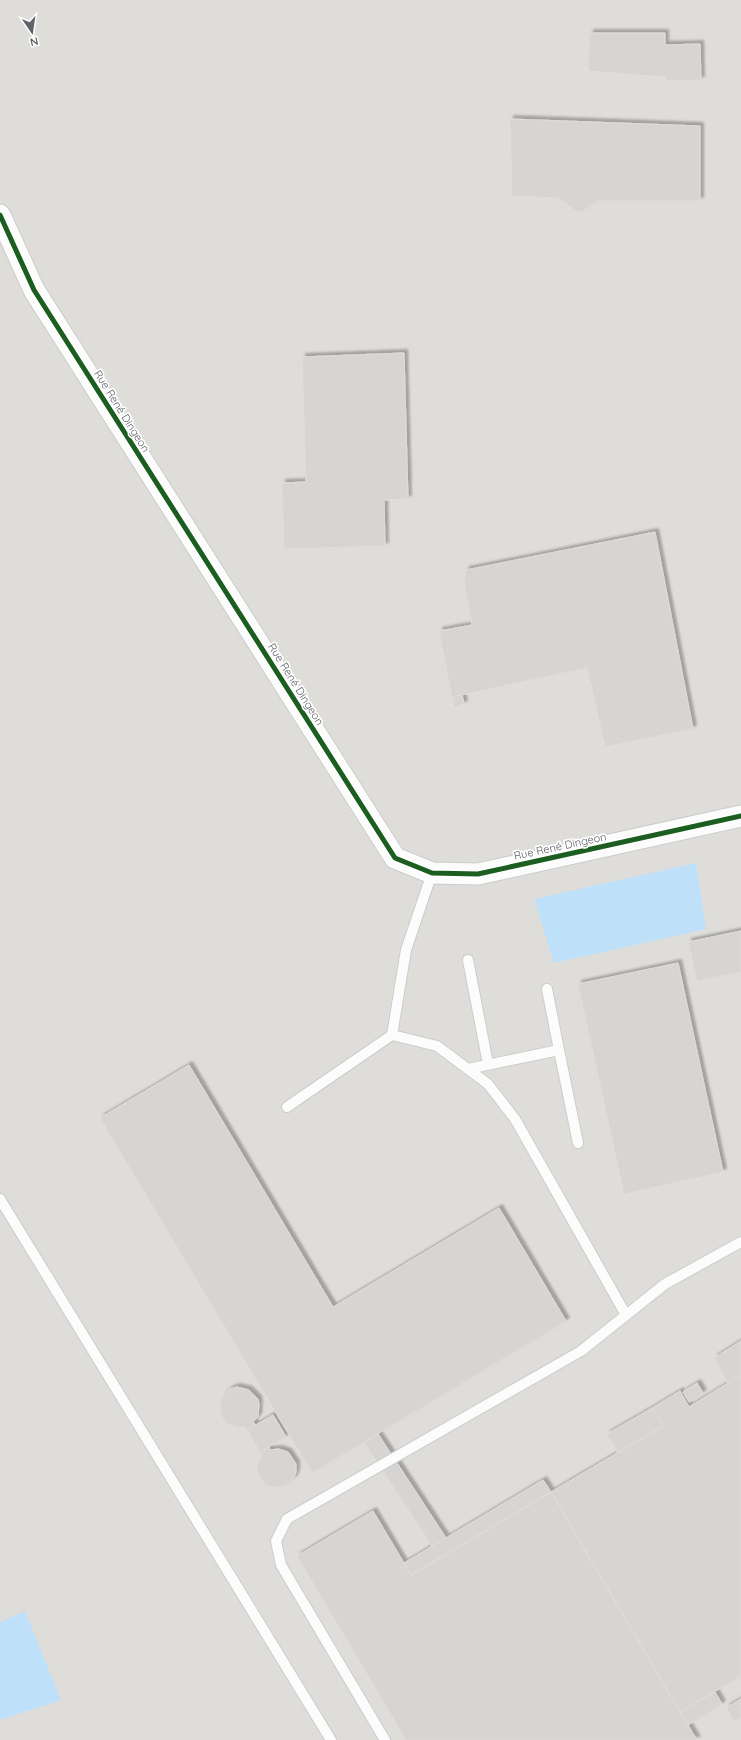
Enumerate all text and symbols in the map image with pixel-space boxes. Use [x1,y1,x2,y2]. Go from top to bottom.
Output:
north arrow [12,12,52,52]
text: N [29,34,40,49]
street label: Rue René Dingeon [91,367,153,455]
street label: Rue René Dingeon [265,640,327,728]
street label: Rue René Dingeon [512,829,608,863]

